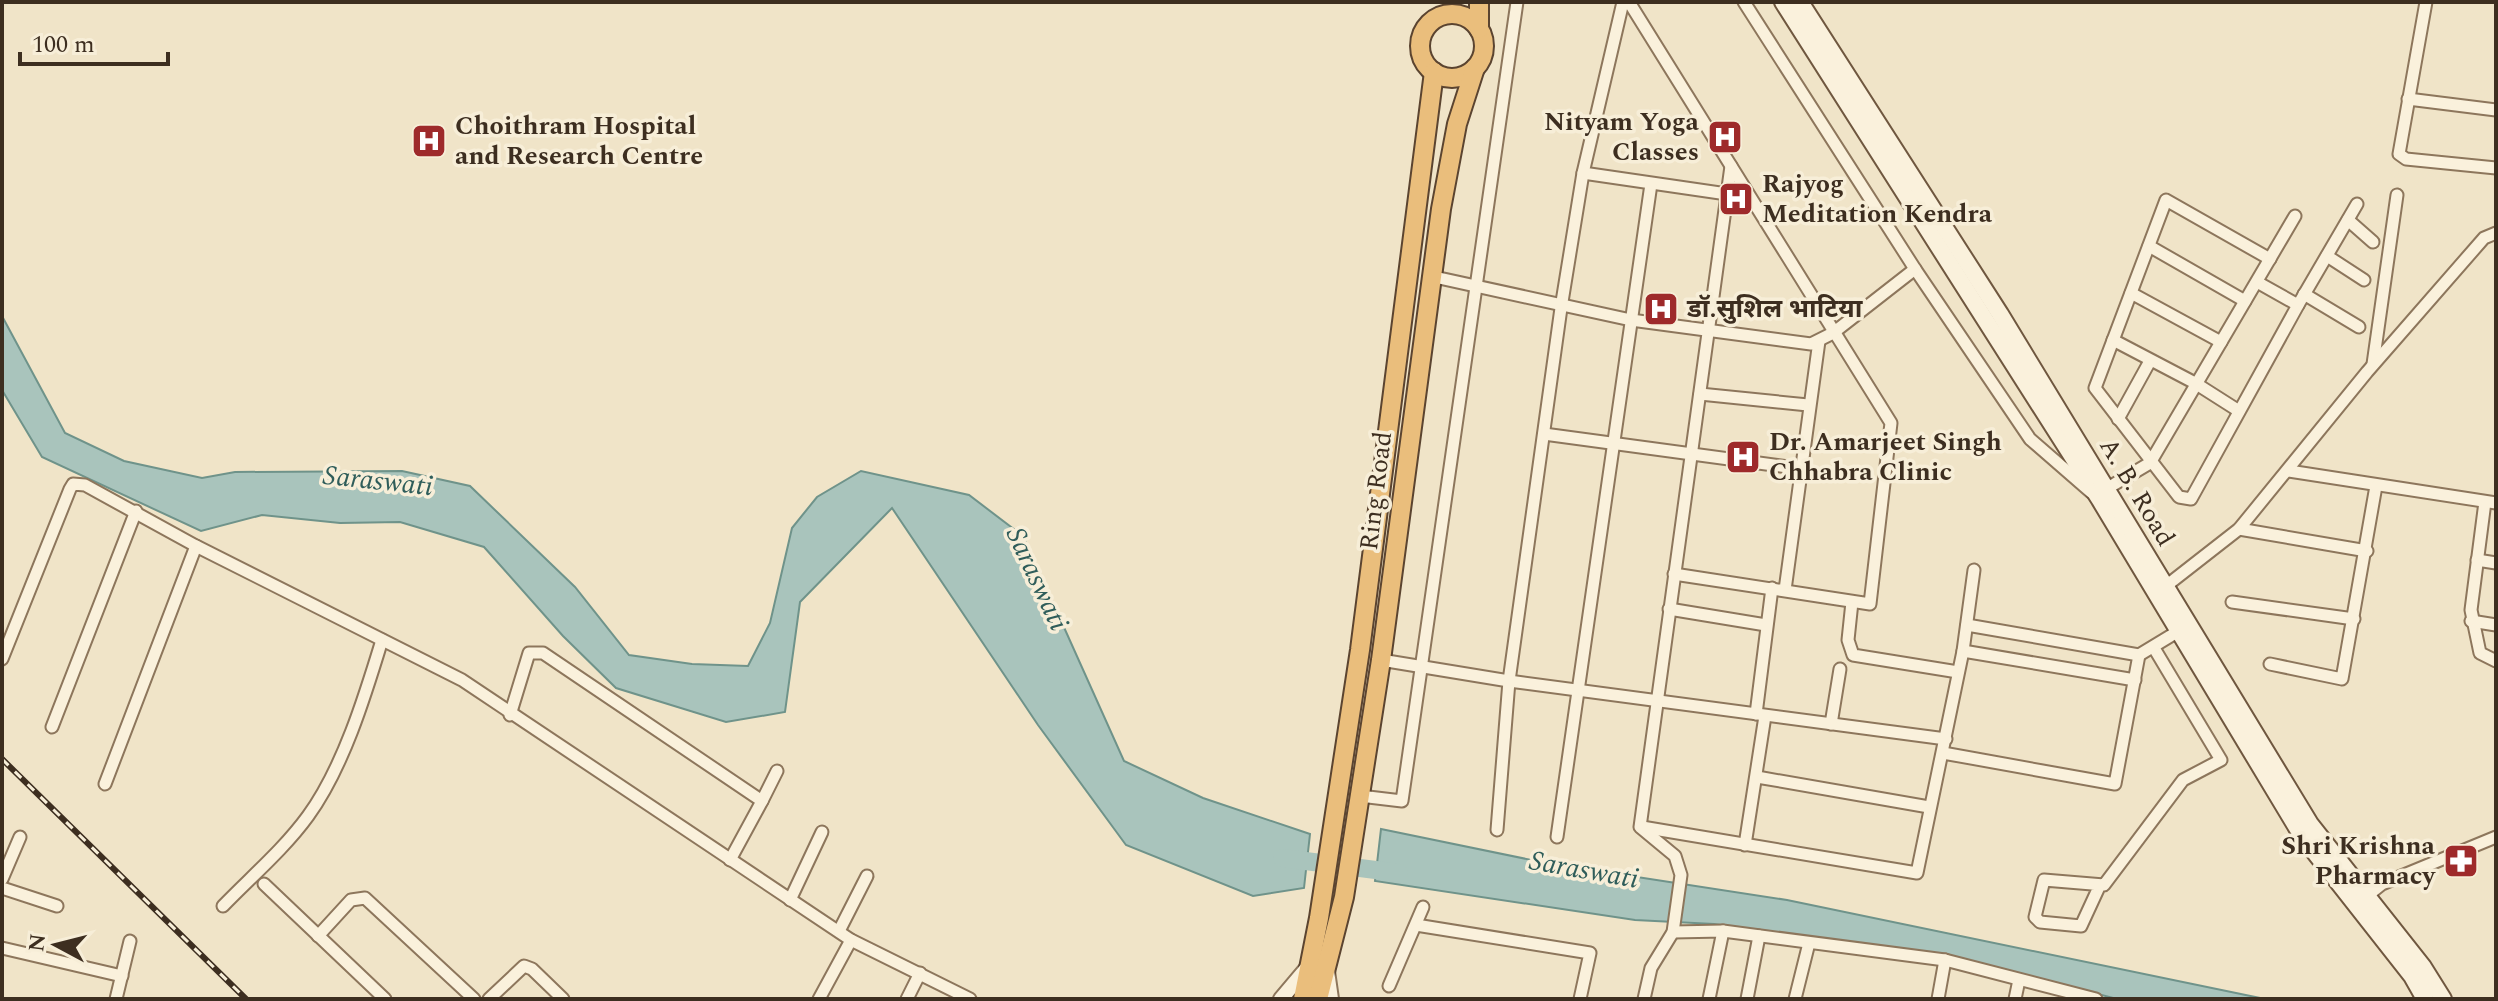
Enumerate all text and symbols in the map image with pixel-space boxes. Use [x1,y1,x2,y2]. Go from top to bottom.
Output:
scale bar [20,16,168,66]
text: 100 m [32,27,95,63]
place label: Nityam Yoga Classes [1544,102,1700,172]
place label: Choithram Hospital and Research Centre [455,106,703,176]
hospital icon: Nityam Yoga Classes [1706,118,1744,156]
hospital icon: Choithram Hospital and Research Centre [410,122,448,160]
place label: Rajyog Meditation Kendra [1762,164,1993,234]
hospital icon: Rajyog Meditation Kendra [1717,180,1755,218]
place label: डॉ.सुशिल भाटिया [1686,289,1864,329]
hospital icon: डॉ.सुशिल भाटिया [1642,290,1680,328]
place label: Dr. Amarjeet Singh Chhabra Clinic [1769,422,2002,492]
street label: Ring Road [1349,429,1403,553]
street label: A. B. Road [2089,430,2185,554]
hospital icon: Dr. Amarjeet Singh Chhabra Clinic [1724,438,1762,476]
water label: Saraswati [321,454,435,508]
water label: Saraswati [994,520,1080,638]
place label: Shri Krishna Pharmacy [2281,826,2437,896]
water label: Saraswati [1526,839,1642,901]
pharmacy icon: Shri Krishna Pharmacy [2442,842,2480,880]
north arrow [16,905,96,985]
text: N [20,932,55,954]

